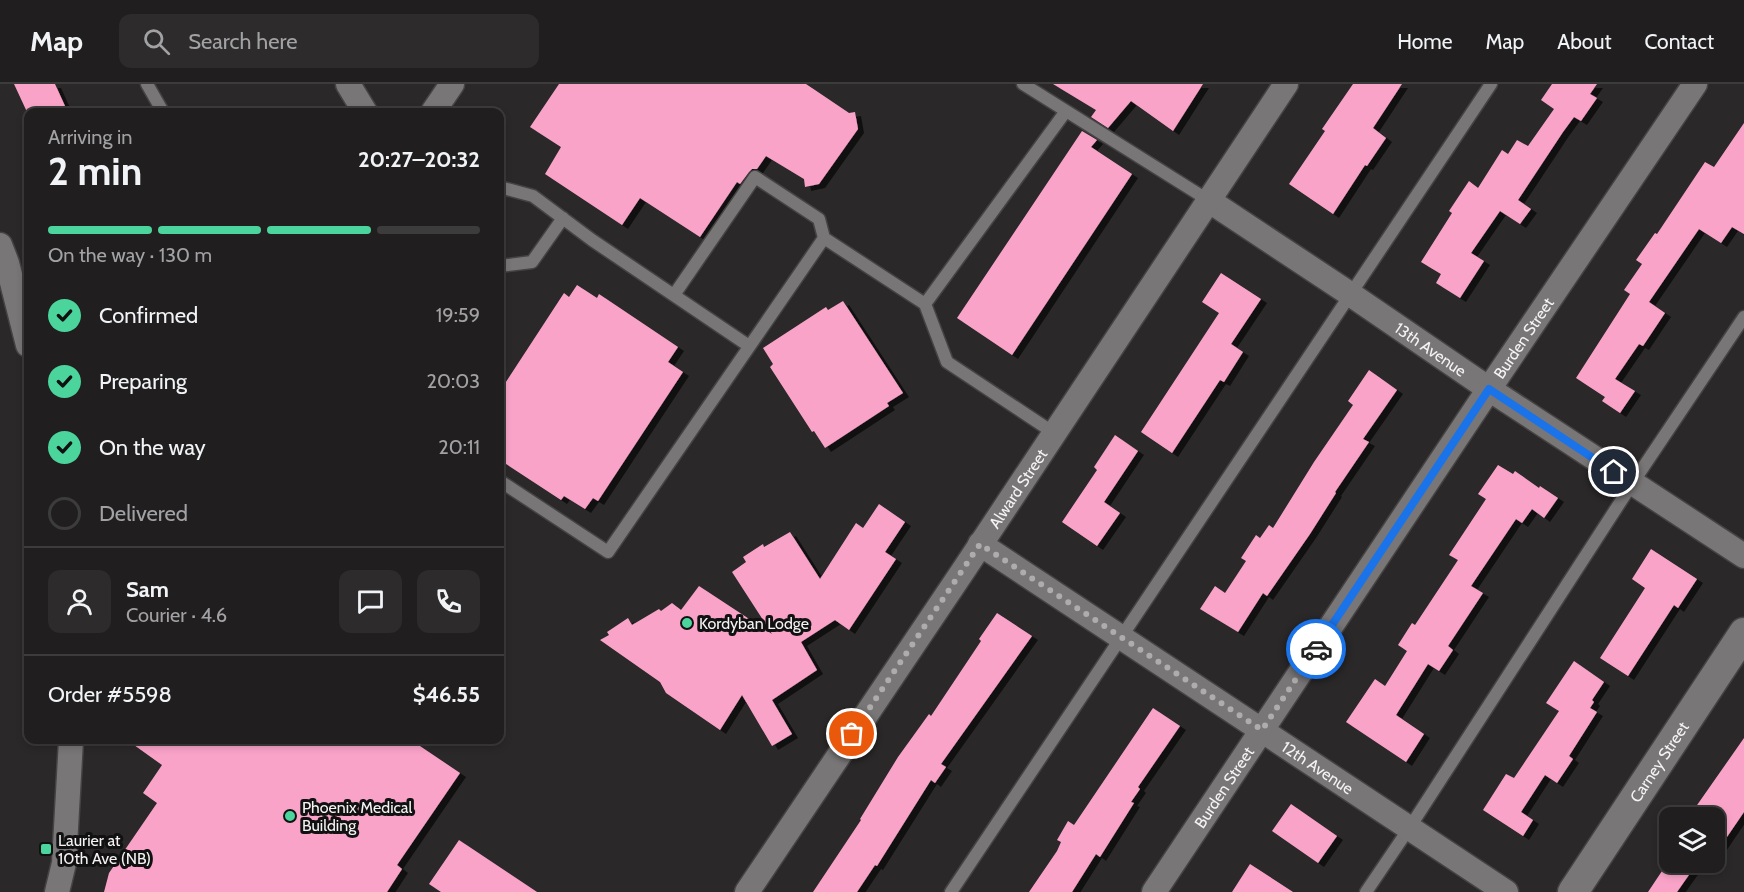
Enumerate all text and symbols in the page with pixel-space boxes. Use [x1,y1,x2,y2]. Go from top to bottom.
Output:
search box [119,14,539,68]
text: Map [30,24,83,58]
icon: search [140,25,173,58]
text: Search here [188,28,297,55]
text: Home [1397,29,1453,54]
text: Map [1486,29,1524,54]
text: About [1557,29,1611,54]
text: Contact [1644,29,1714,54]
text: Arriving in [48,125,132,149]
text: 20:27–20:32 [358,146,480,173]
text: 2 min [48,147,142,195]
text: On the way · 130 m [48,243,212,267]
street label: Burden Street [1490,294,1558,382]
icon: check [48,299,81,332]
text: Confirmed [99,302,198,329]
text: 19:59 [436,303,480,327]
street label: 13th Avenue [1391,318,1470,381]
icon: check [48,365,81,398]
text: Preparing [99,368,187,395]
text: 20:03 [427,369,480,393]
icon: check [48,431,81,464]
text: On the way [99,434,206,461]
text: 20:11 [438,435,480,459]
street label: Alward Street [985,445,1052,532]
pin [1588,446,1639,497]
icon: home [1597,455,1630,488]
text: Delivered [99,500,188,527]
button: person [48,570,111,633]
button: chat [339,570,402,633]
button: phone [417,570,480,633]
text: Sam [126,576,169,603]
text: Courier · 4.6 [126,603,227,627]
place label: Kordyban Lodge [699,614,809,633]
marker: Kordyban Lodge [680,616,694,630]
courier [1286,619,1346,679]
icon: car [1300,633,1333,666]
text: Order #5598 [48,681,172,708]
text: $46.55 [413,681,480,708]
pin [826,708,877,759]
icon: bag [835,717,868,750]
street label: Carney Street [1626,718,1693,806]
street label: 12th Avenue [1278,737,1357,798]
street label: Burden Street [1190,743,1258,832]
place label: Phoenix Medical Building [302,798,412,835]
map controls [1659,807,1725,873]
button: layers [1659,807,1725,873]
marker: Phoenix Medical Building [283,809,297,823]
place label: Laurier at 10th Ave (NB) [58,831,151,868]
marker: Laurier at 10th Ave (NB) [39,842,53,856]

